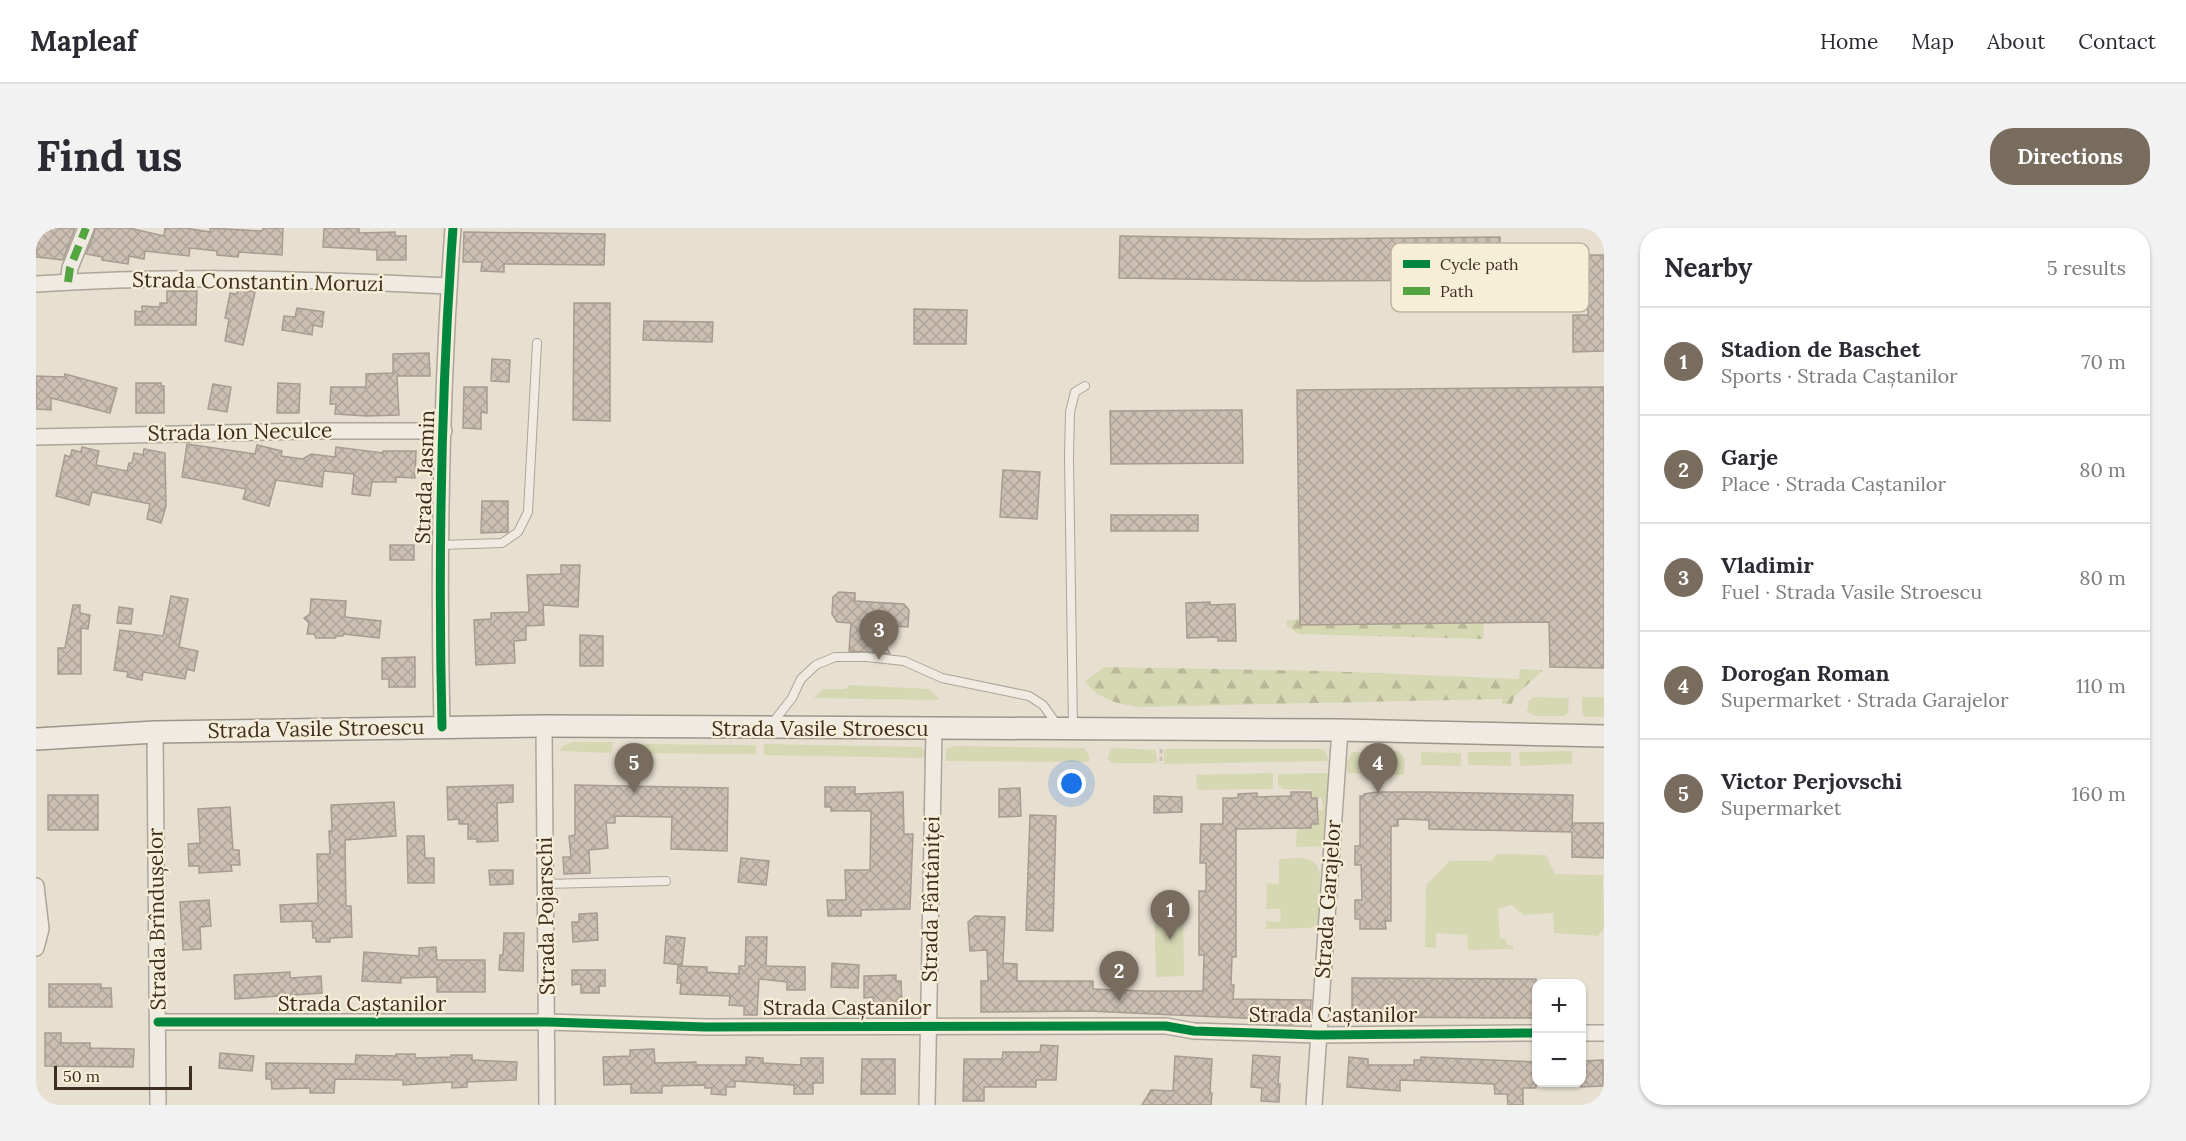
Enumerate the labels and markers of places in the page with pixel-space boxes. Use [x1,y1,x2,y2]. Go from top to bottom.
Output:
pin: 3 [860,610,898,660]
pin: 5 [614,744,654,793]
pin: 4 [1358,744,1398,793]
pin: 1 [1150,890,1190,940]
pin: 2 [1100,952,1138,1001]

